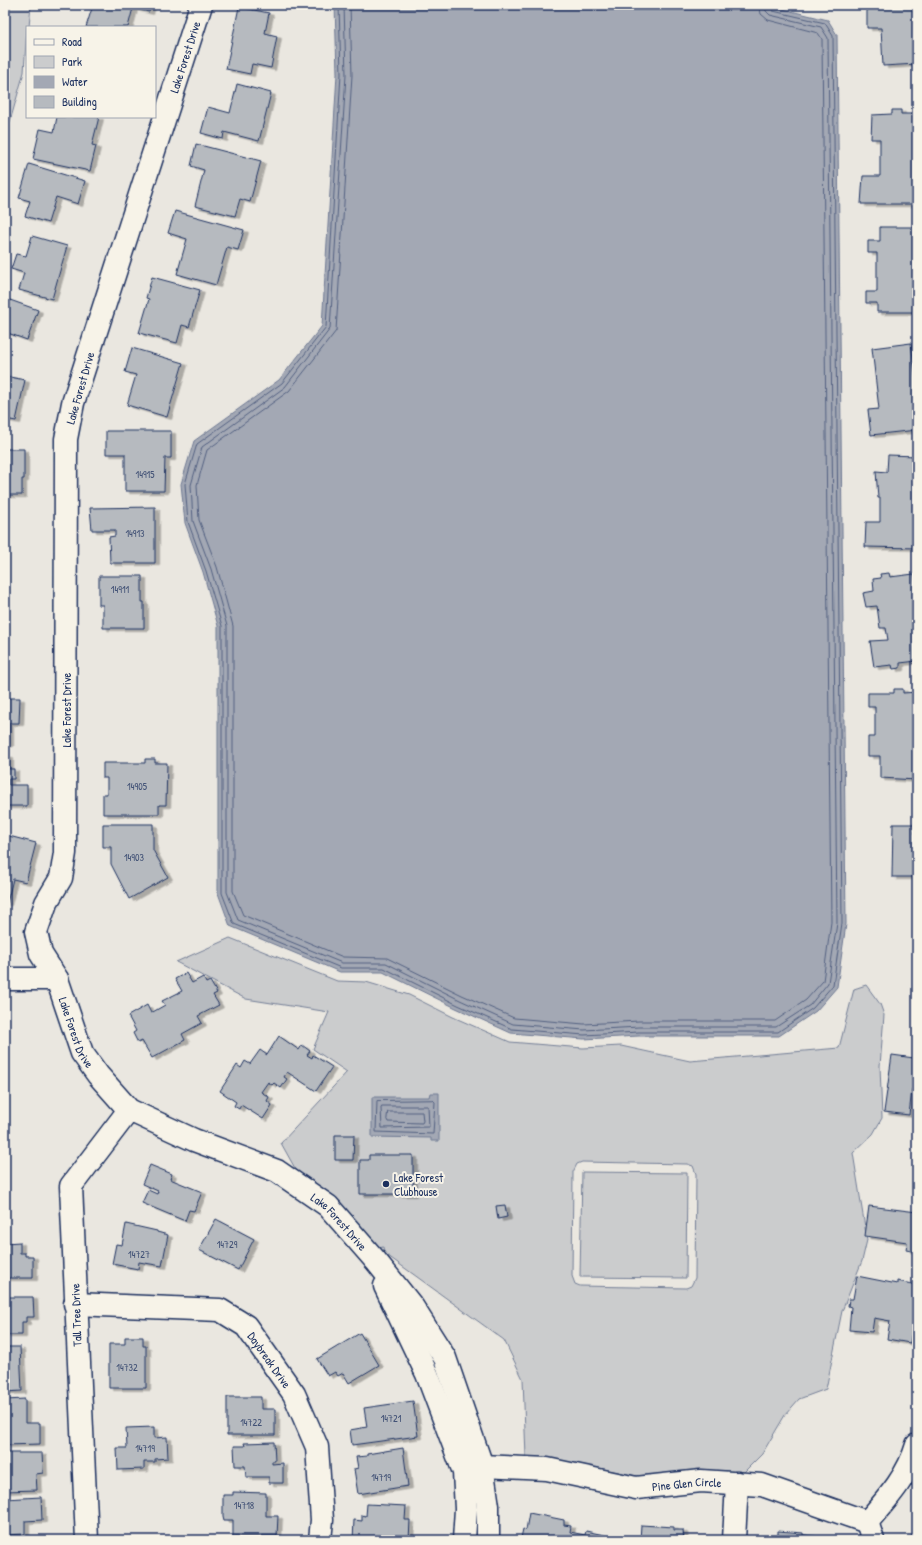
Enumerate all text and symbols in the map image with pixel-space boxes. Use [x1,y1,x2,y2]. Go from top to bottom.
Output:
street label: Lake Forest Drive [165,19,205,95]
legend [26,26,156,118]
text: Road [62,33,82,50]
text: Park [62,53,82,70]
text: Water [62,73,88,90]
text: Building [62,93,97,110]
street label: Lake Forest Drive [62,350,99,426]
house number: 14915 [136,468,155,481]
house number: 14913 [125,527,145,540]
house number: 14911 [111,583,130,596]
street label: Lake Forest Drive [58,673,75,747]
house number: 14905 [127,780,148,793]
house number: 14903 [124,851,145,864]
street label: Lake Forest Drive [55,995,98,1071]
place label: Lake Forest Clubhouse [394,1169,444,1200]
marker: Lake Forest Clubhouse [381,1179,391,1189]
street label: Lake Forest Drive [308,1188,371,1254]
house number: 14729 [217,1238,238,1251]
house number: 14727 [128,1248,150,1261]
street label: Tall Tree Drive [66,1283,86,1347]
street label: Daybreak Drive [244,1328,296,1391]
house number: 14732 [116,1361,138,1374]
house number: 14721 [381,1412,402,1425]
house number: 14722 [240,1416,262,1429]
house number: 14719 [135,1442,155,1455]
house number: 14719 [371,1471,391,1484]
street label: Pine Glen Circle [651,1472,722,1495]
house number: 14718 [234,1499,254,1512]

